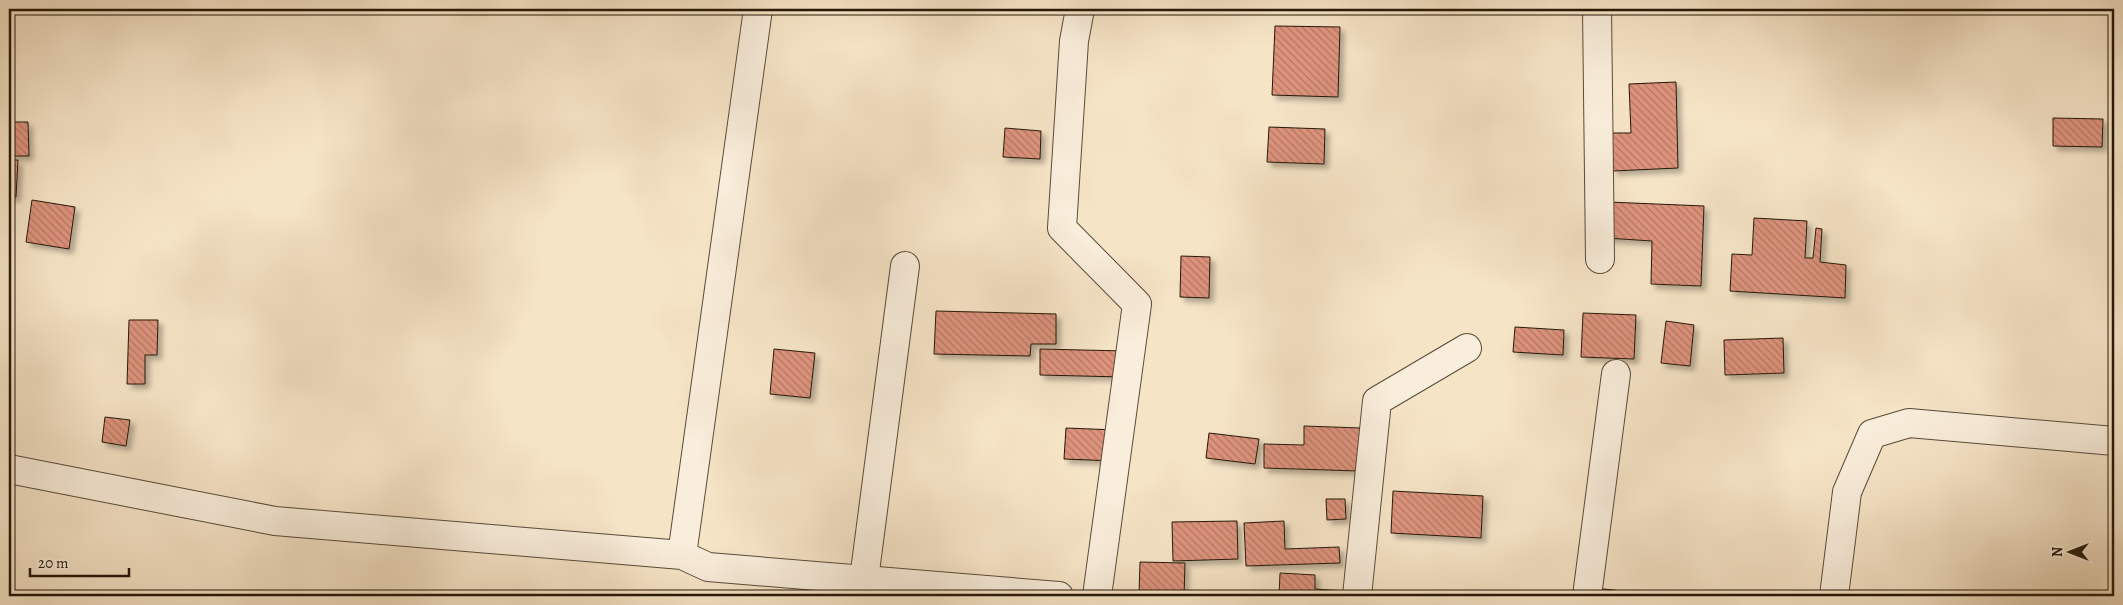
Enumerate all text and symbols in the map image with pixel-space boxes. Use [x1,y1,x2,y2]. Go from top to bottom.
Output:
north arrow [2046,528,2096,578]
scale bar [30,545,129,577]
text: N [2048,547,2067,557]
text: 20 m [38,553,69,573]

